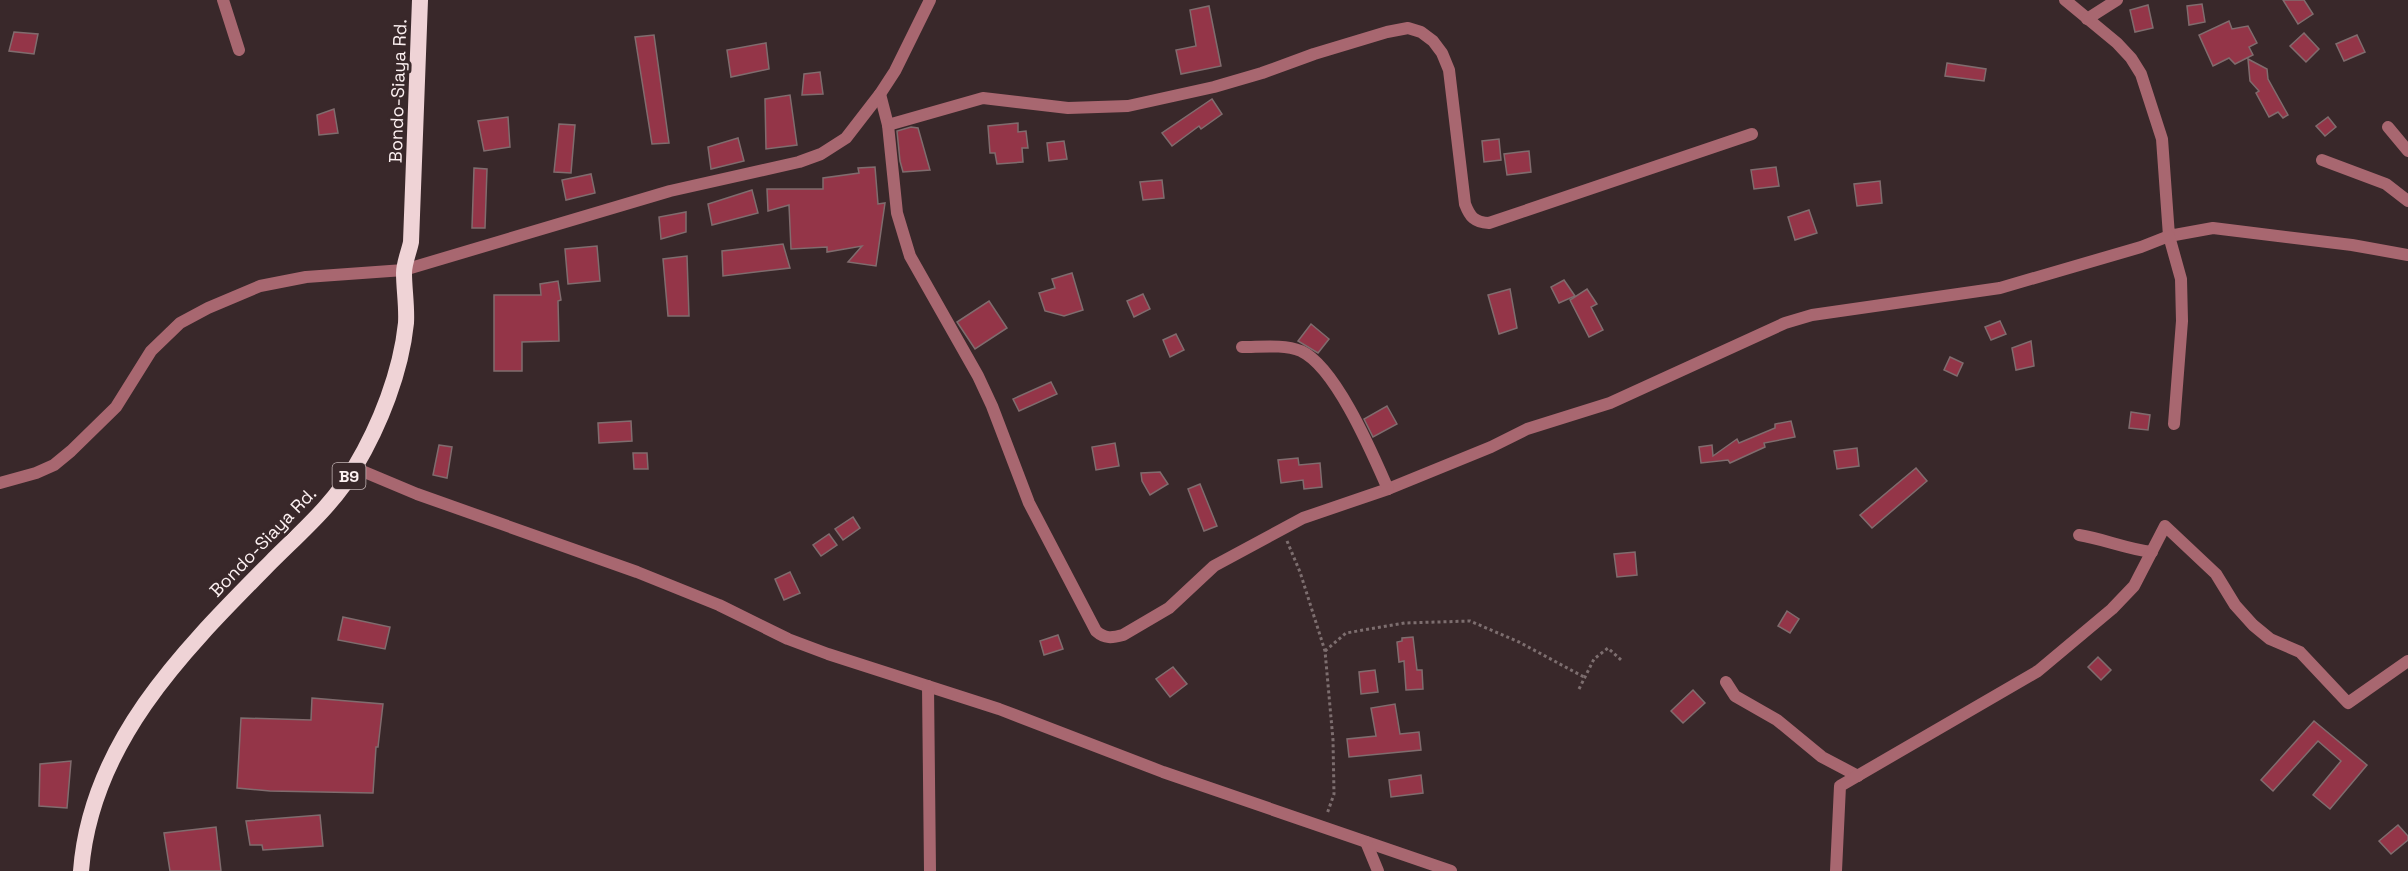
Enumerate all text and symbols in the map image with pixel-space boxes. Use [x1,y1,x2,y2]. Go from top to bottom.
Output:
street label: Bondo-Siaya Rd. [383,19,412,163]
road number: B9 [332,463,366,489]
street label: Bondo-Siaya Rd. [204,482,321,601]

